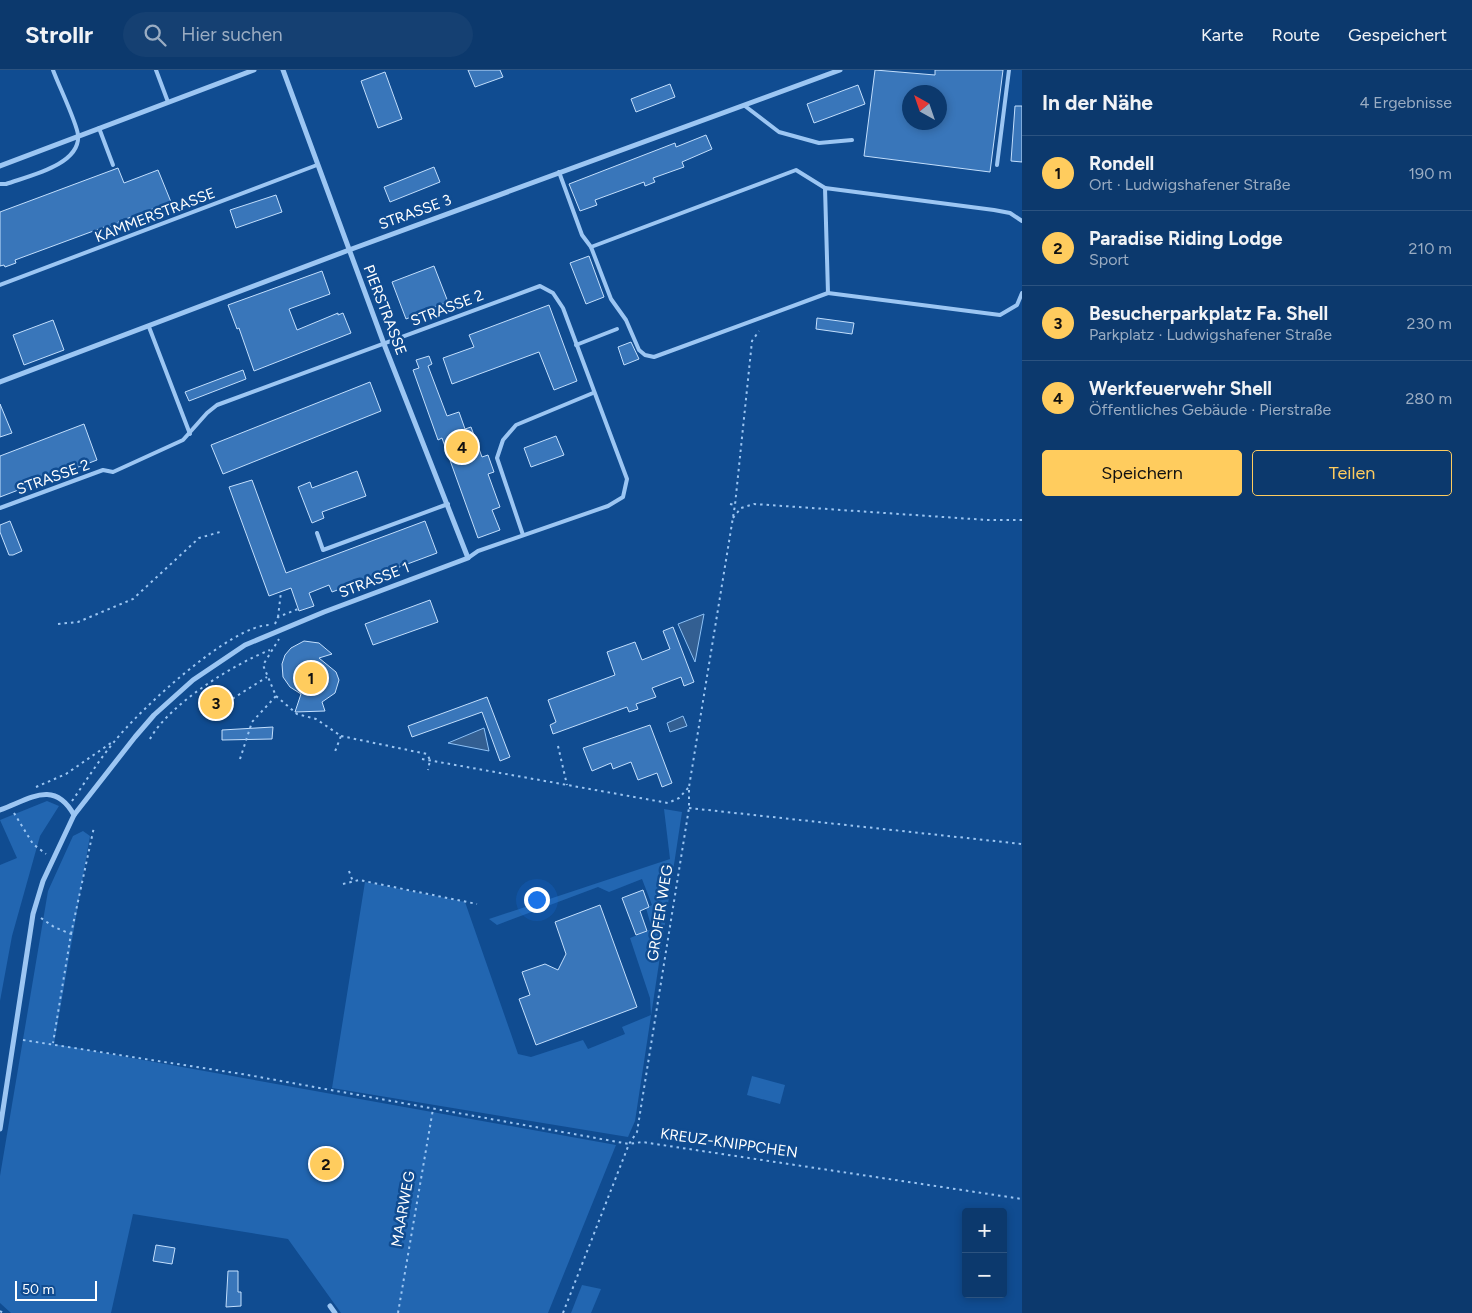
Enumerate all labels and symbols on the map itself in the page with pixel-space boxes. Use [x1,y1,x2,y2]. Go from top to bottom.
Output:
north arrow [902,85,947,130]
street label: KAMMERSTRASSE [92,184,218,246]
street label: STRASSE 3 [376,191,454,233]
street label: PIERSTRASSE [360,262,410,358]
street label: STRASSE 2 [408,286,486,330]
pin: 4 [446,428,478,466]
street label: STRASSE 2 [14,455,92,499]
street label: STRASSE 1 [336,558,412,602]
pin: 1 [295,659,327,697]
pin: 3 [200,684,232,722]
street label: GROFER WEG [644,864,676,962]
your location [524,887,550,913]
street label: KREUZ-KNIPPCHEN [659,1124,799,1162]
pin: 2 [310,1145,342,1183]
street label: MAARWEG [387,1169,419,1249]
scale bar [15,1278,98,1301]

